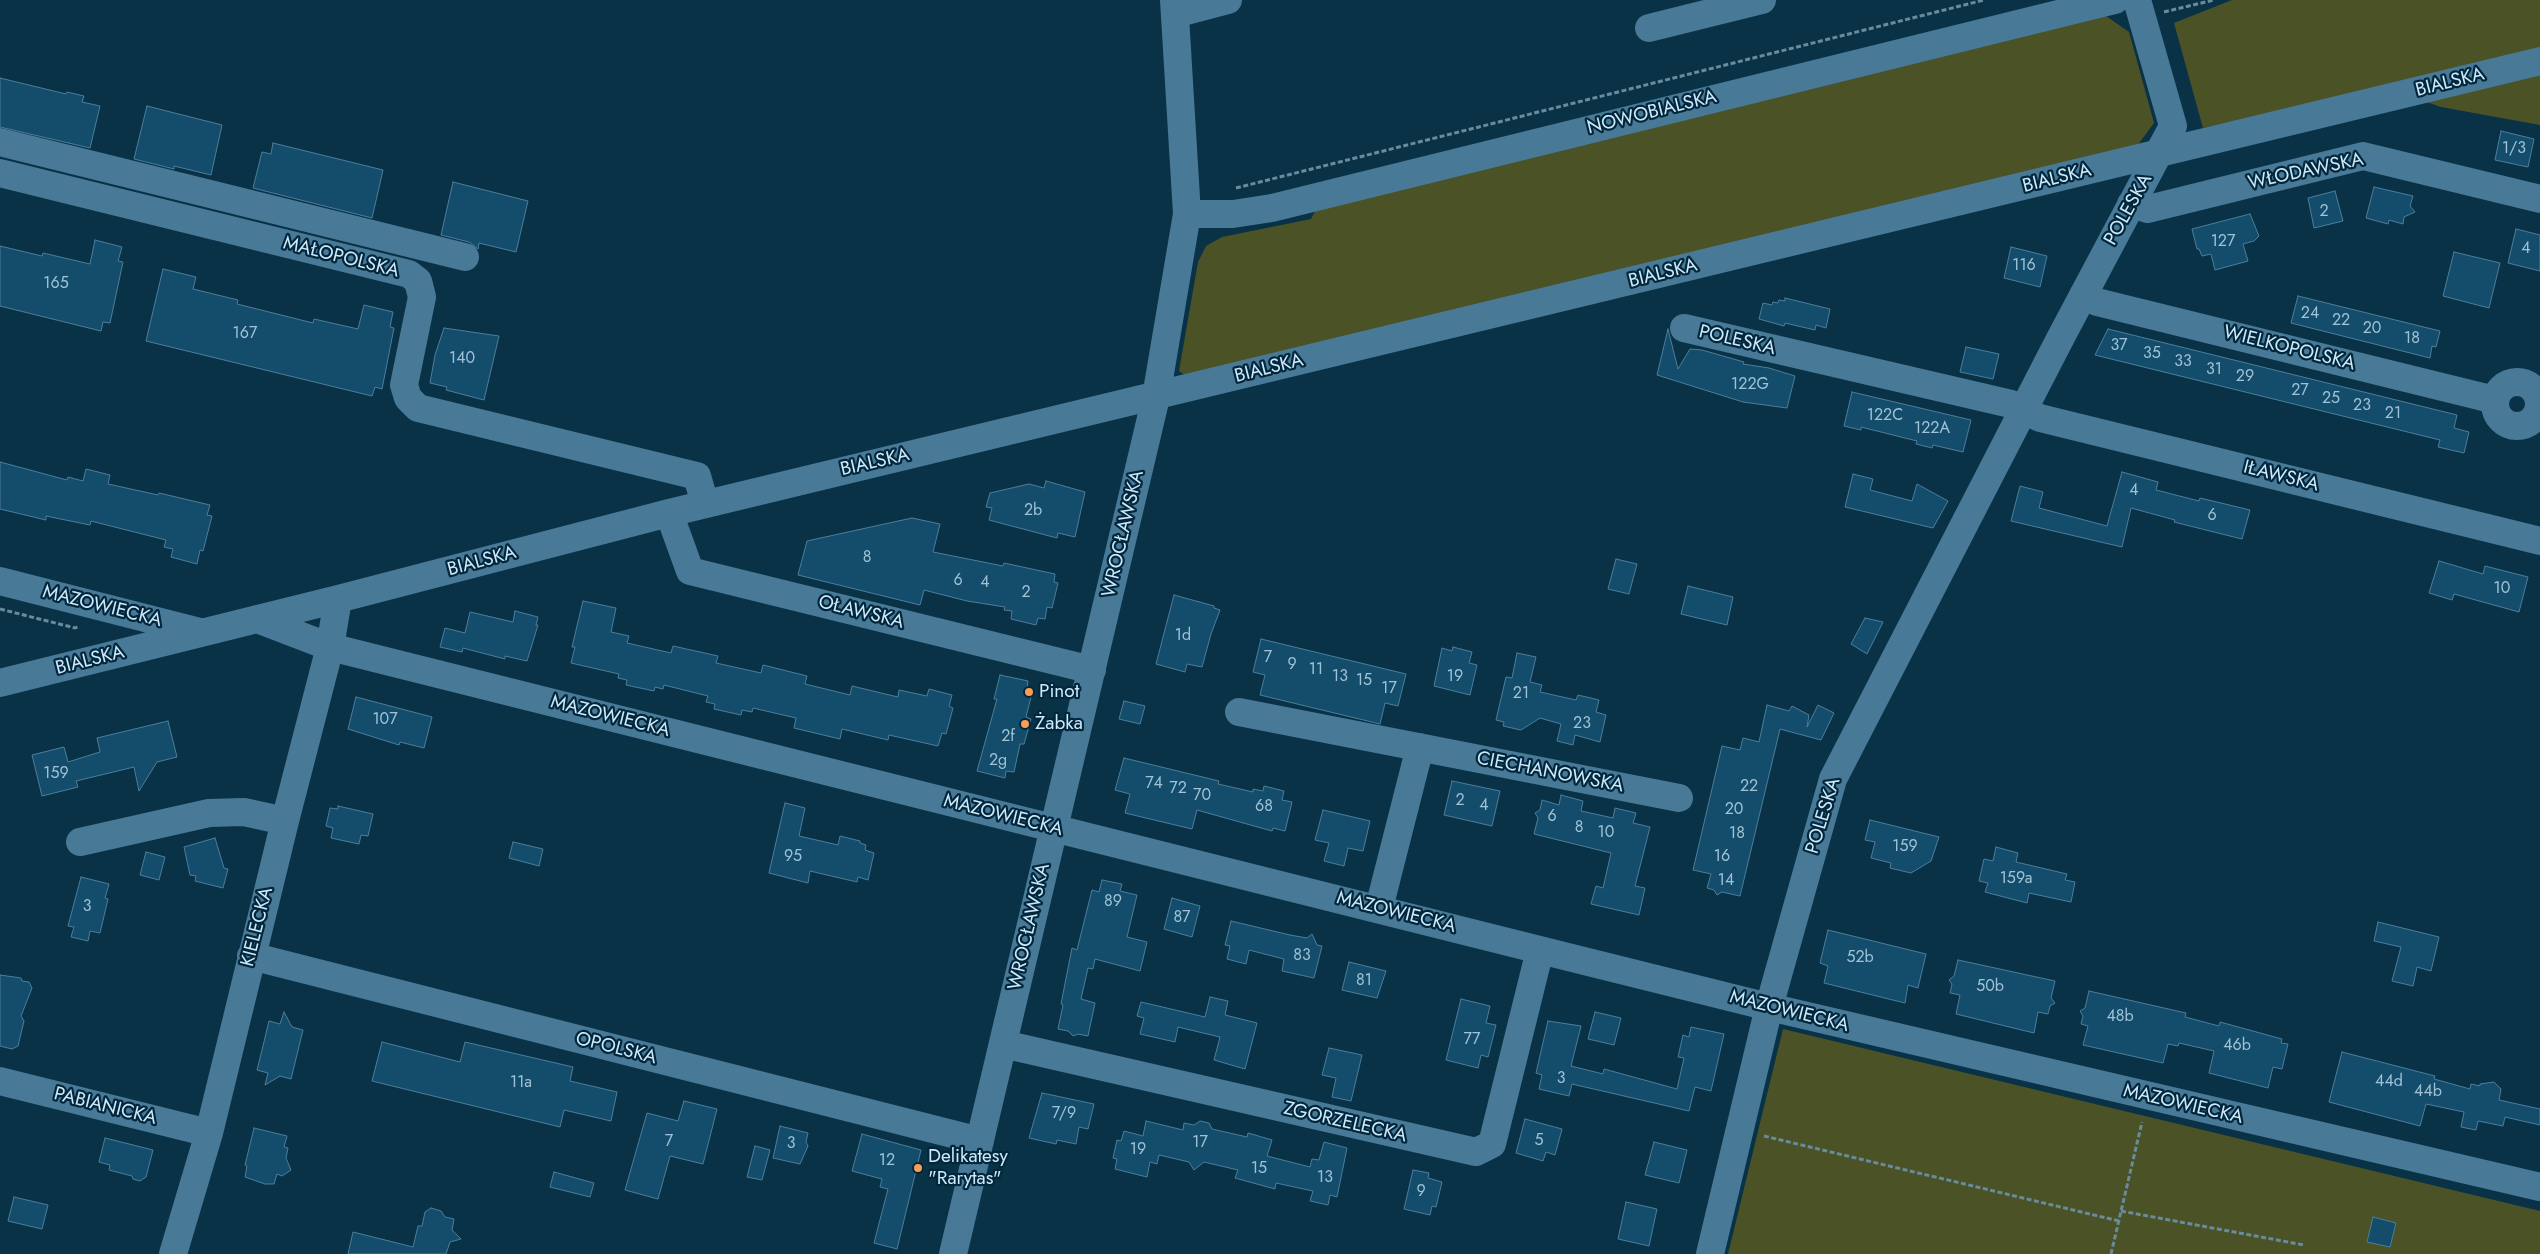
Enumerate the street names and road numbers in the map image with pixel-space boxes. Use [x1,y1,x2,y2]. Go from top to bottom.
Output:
street label: BIALSKA [2413,63,2487,103]
street label: NOWOBIALSKA [1585,86,1719,140]
street label: WŁODAWSKA [2246,149,2366,195]
street label: BIALSKA [2020,159,2094,199]
street label: POLESKA [2100,170,2158,250]
street label: MAŁOPOLSKA [281,233,401,283]
street label: BIALSKA [1626,254,1700,294]
street label: POLESKA [1696,321,1778,361]
street label: WIELKOPOLSKA [2221,322,2357,376]
street label: BIALSKA [1232,349,1306,389]
street label: BIALSKA [838,444,912,482]
street label: IŁAWSKA [2241,457,2321,497]
street label: WROCŁAWSKA [1098,468,1150,600]
street label: BIALSKA [445,542,519,582]
street label: MAZOWIECKA [40,581,164,633]
street label: OŁAWSKA [816,591,906,635]
street label: BIALSKA [53,641,127,681]
street label: MAZOWIECKA [548,691,672,743]
street label: CIECHANOWSKA [1475,748,1625,798]
street label: POLESKA [1802,775,1846,857]
street label: MAZOWIECKA [941,790,1065,842]
street label: WROCŁAWSKA [1004,861,1056,993]
street label: KIELECKA [237,885,279,969]
street label: MAZOWIECKA [1334,887,1458,939]
street label: MAZOWIECKA [1727,986,1851,1038]
street label: OPOLSKA [573,1028,659,1070]
street label: MAZOWIECKA [2121,1080,2245,1130]
street label: PABIANICKA [51,1083,159,1131]
street label: ZGORZELECKA [1281,1098,1409,1148]

